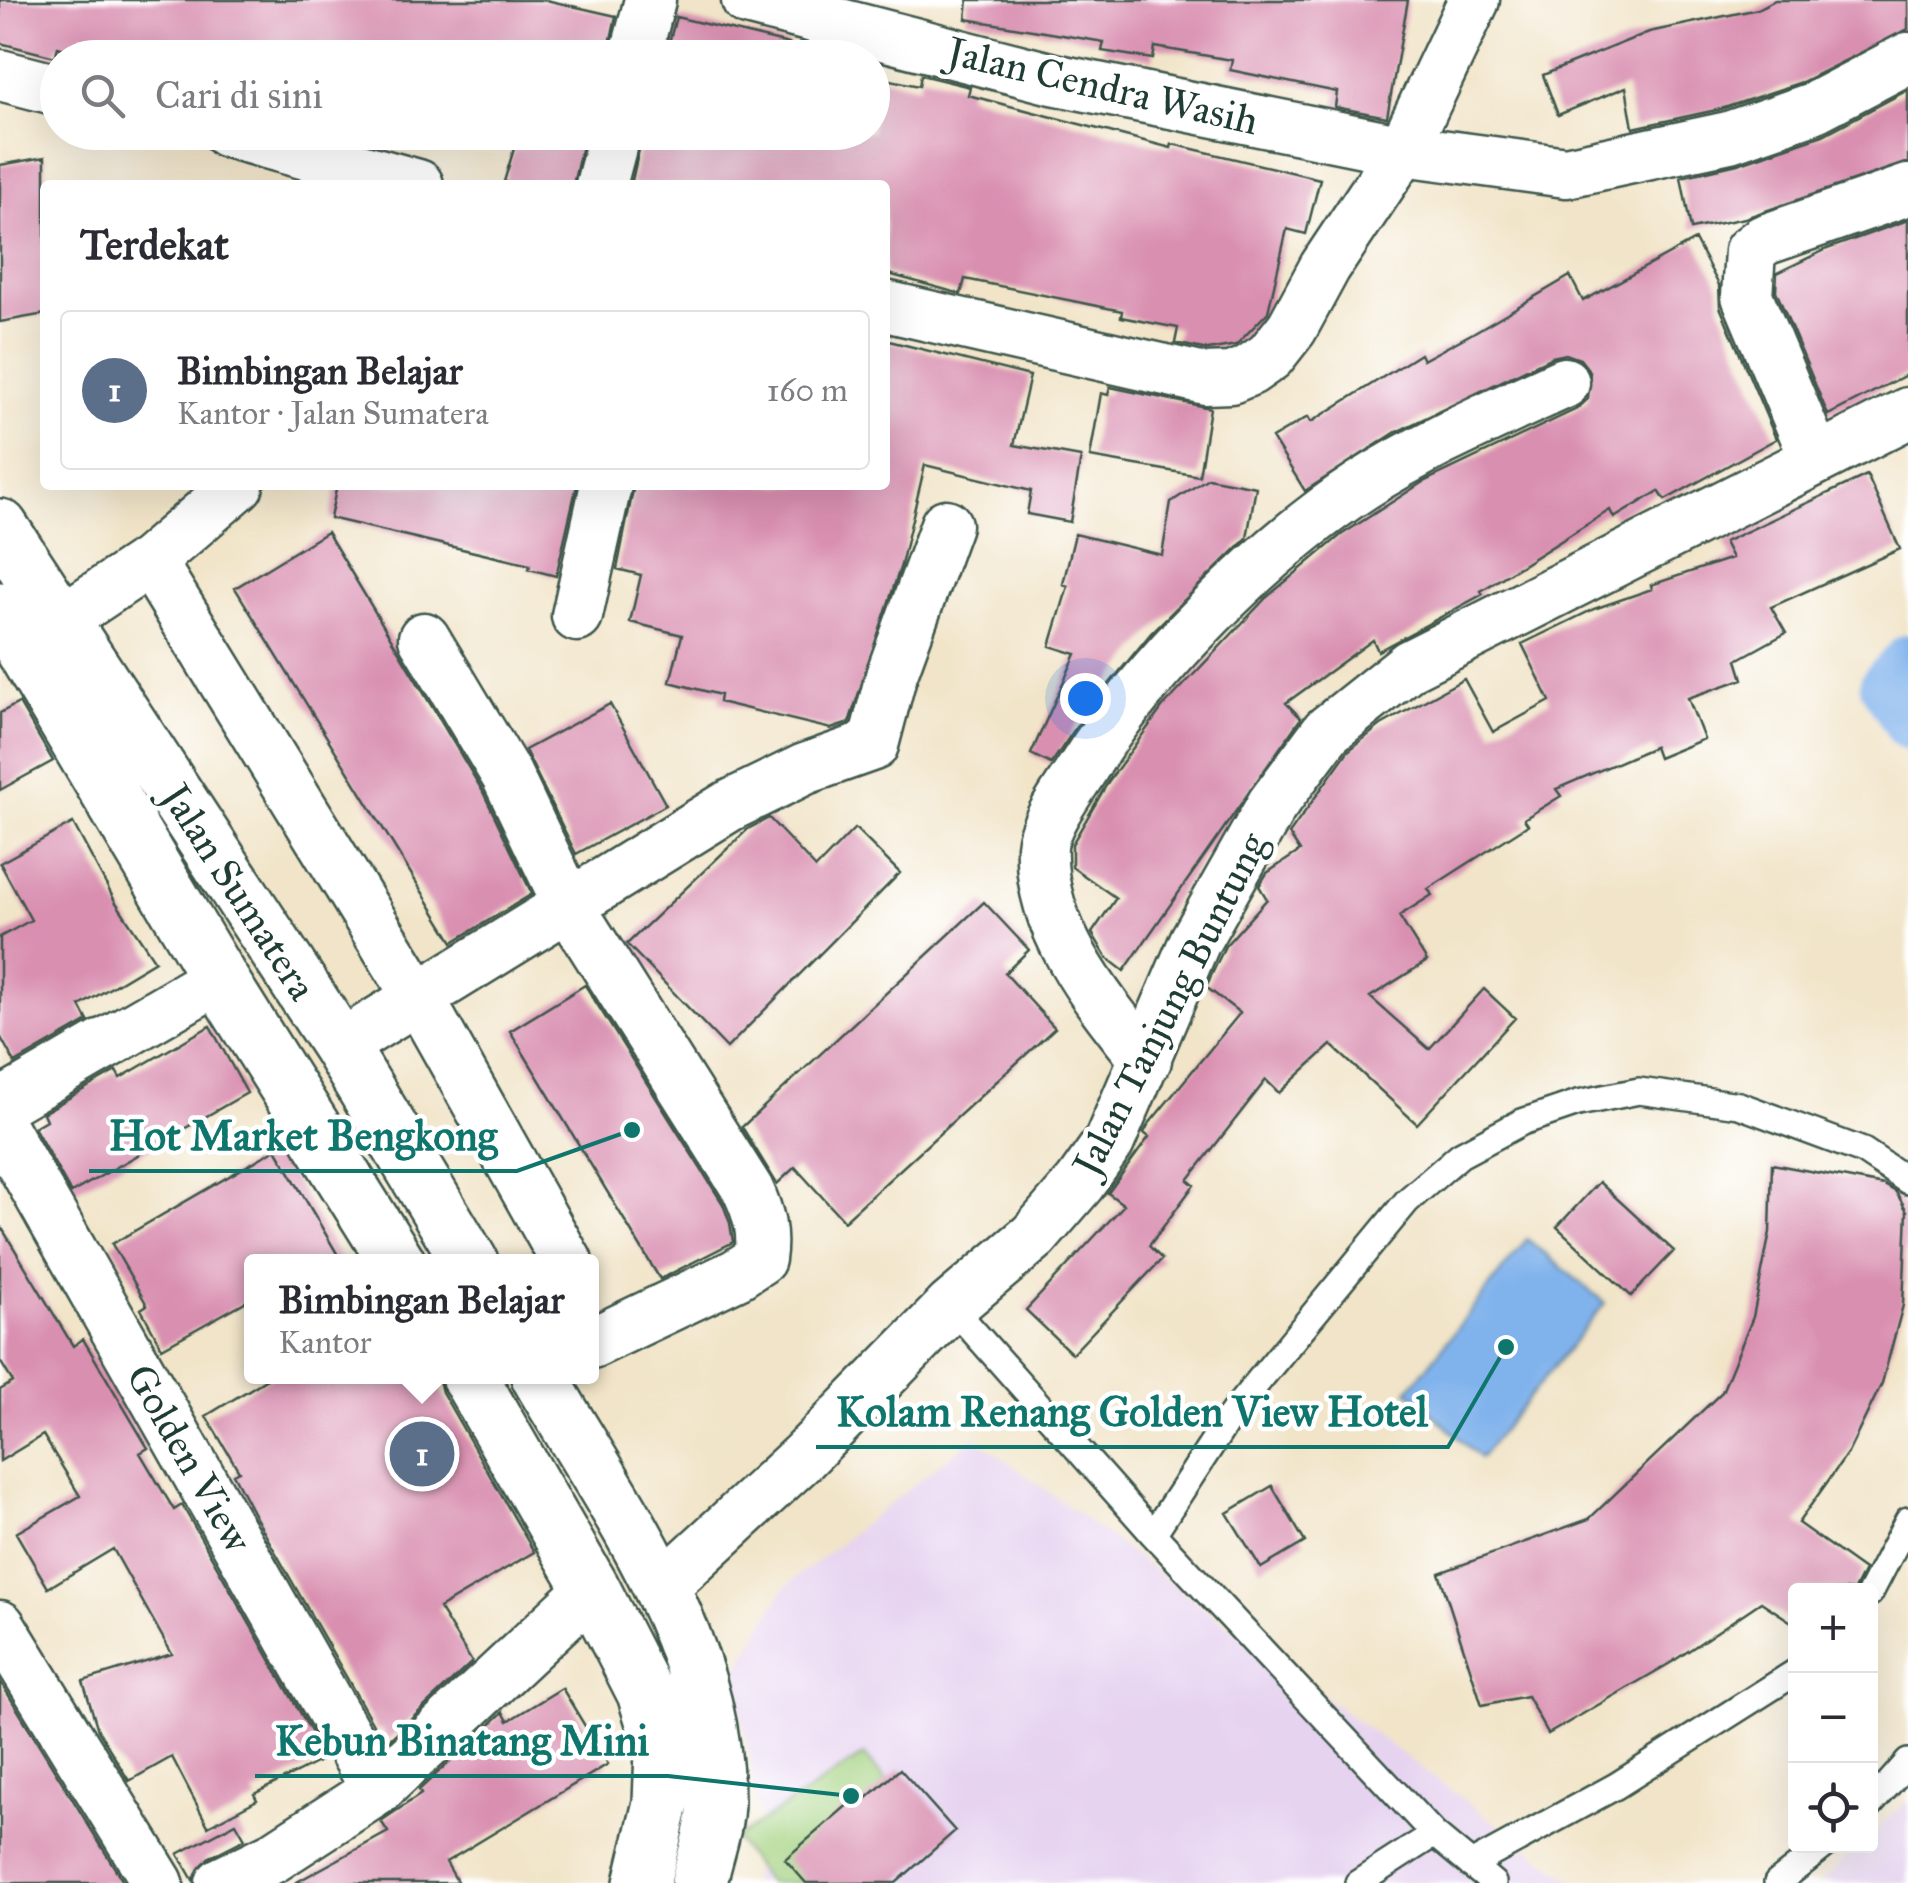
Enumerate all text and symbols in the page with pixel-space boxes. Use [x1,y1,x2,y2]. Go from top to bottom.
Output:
street label: Jalan Cendra Wasih [939,26,1263,146]
search box [40,40,890,150]
icon: search [75,68,130,123]
text: Cari di sini [155,72,323,118]
text: Terdekat [80,219,229,271]
text: Bimbingan Belajar [177,348,463,394]
text: 1 [108,371,121,410]
text: 160 m [767,371,848,410]
text: Kantor · Jalan Sumatera [177,394,489,433]
your location [1060,673,1111,724]
street label: Jalan Sumatera [149,771,327,1009]
street label: Jalan Tanjung Buntung [1060,824,1278,1187]
callout: Hot Market Bengkong [89,1099,517,1171]
text: Hot Market Bengkong [109,1110,499,1162]
popup [244,1254,599,1384]
text: Bimbingan Belajar [279,1277,564,1323]
text: Kantor [279,1323,372,1362]
street label: Golden View [116,1355,263,1561]
callout: Kolam Renang Golden View Hotel [816,1375,1448,1447]
text: Kolam Renang Golden View Hotel [836,1386,1429,1438]
pin: 1 [390,1416,454,1492]
map controls [1788,1583,1878,1853]
button: + [1788,1583,1878,1673]
button: − [1788,1673,1878,1763]
callout: Kebun Binatang Mini [255,1704,668,1776]
text: Kebun Binatang Mini [275,1715,649,1767]
button: locate [1788,1763,1878,1853]

